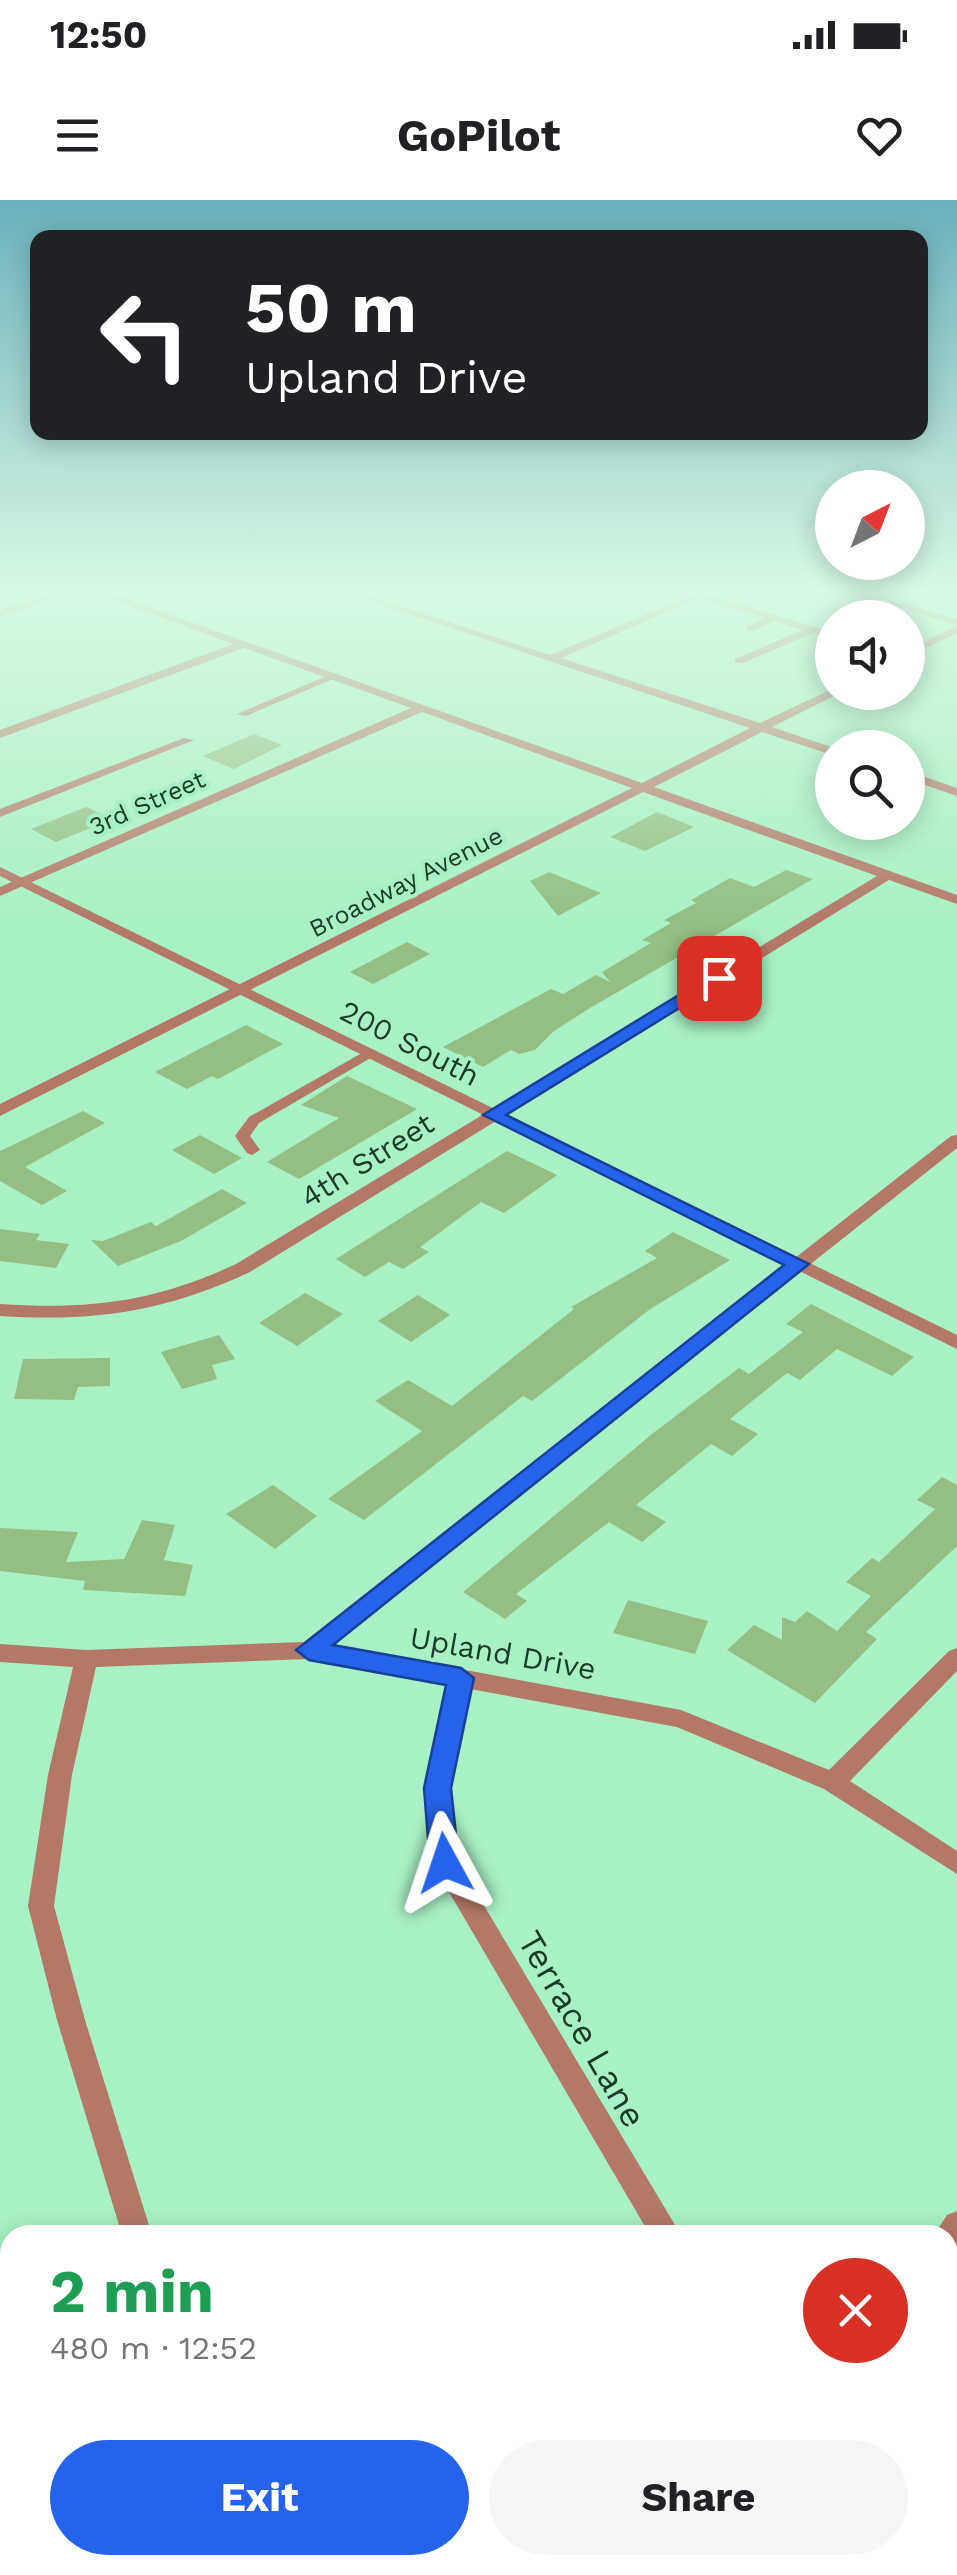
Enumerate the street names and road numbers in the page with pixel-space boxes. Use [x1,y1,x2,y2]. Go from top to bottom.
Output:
street label: 3rd Street [85,764,210,841]
street label: Broadway Avenue [304,821,508,943]
street label: 200 South [334,993,486,1093]
street label: 4th Street [294,1105,440,1215]
street label: Upland Drive [407,1619,599,1687]
street label: Terrace Lane [509,1923,655,2135]

